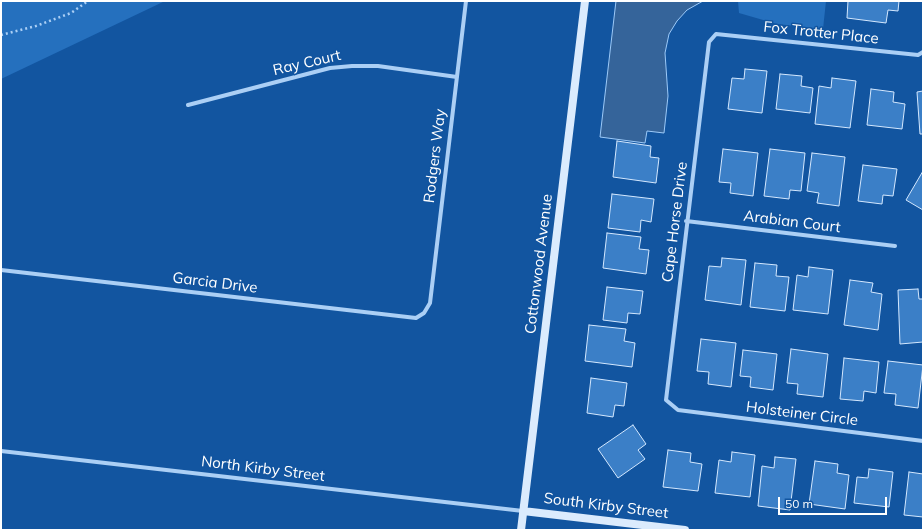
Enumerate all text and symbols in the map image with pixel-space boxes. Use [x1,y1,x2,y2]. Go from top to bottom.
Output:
street label: Fox Trotter Place [763,18,879,48]
street label: Ray Court [271,46,343,80]
street label: Rodgers Way [420,108,450,204]
street label: Cape Horse Drive [659,161,691,283]
street label: Cottonwood Avenue [521,193,557,335]
street label: Arabian Court [742,207,842,237]
street label: Garcia Drive [171,269,259,297]
street label: Holsteiner Circle [745,398,859,430]
street label: North Kirby Street [200,452,326,486]
street label: South Kirby Street [543,489,669,523]
scale bar [780,489,889,515]
text: 50 m [785,496,813,511]

